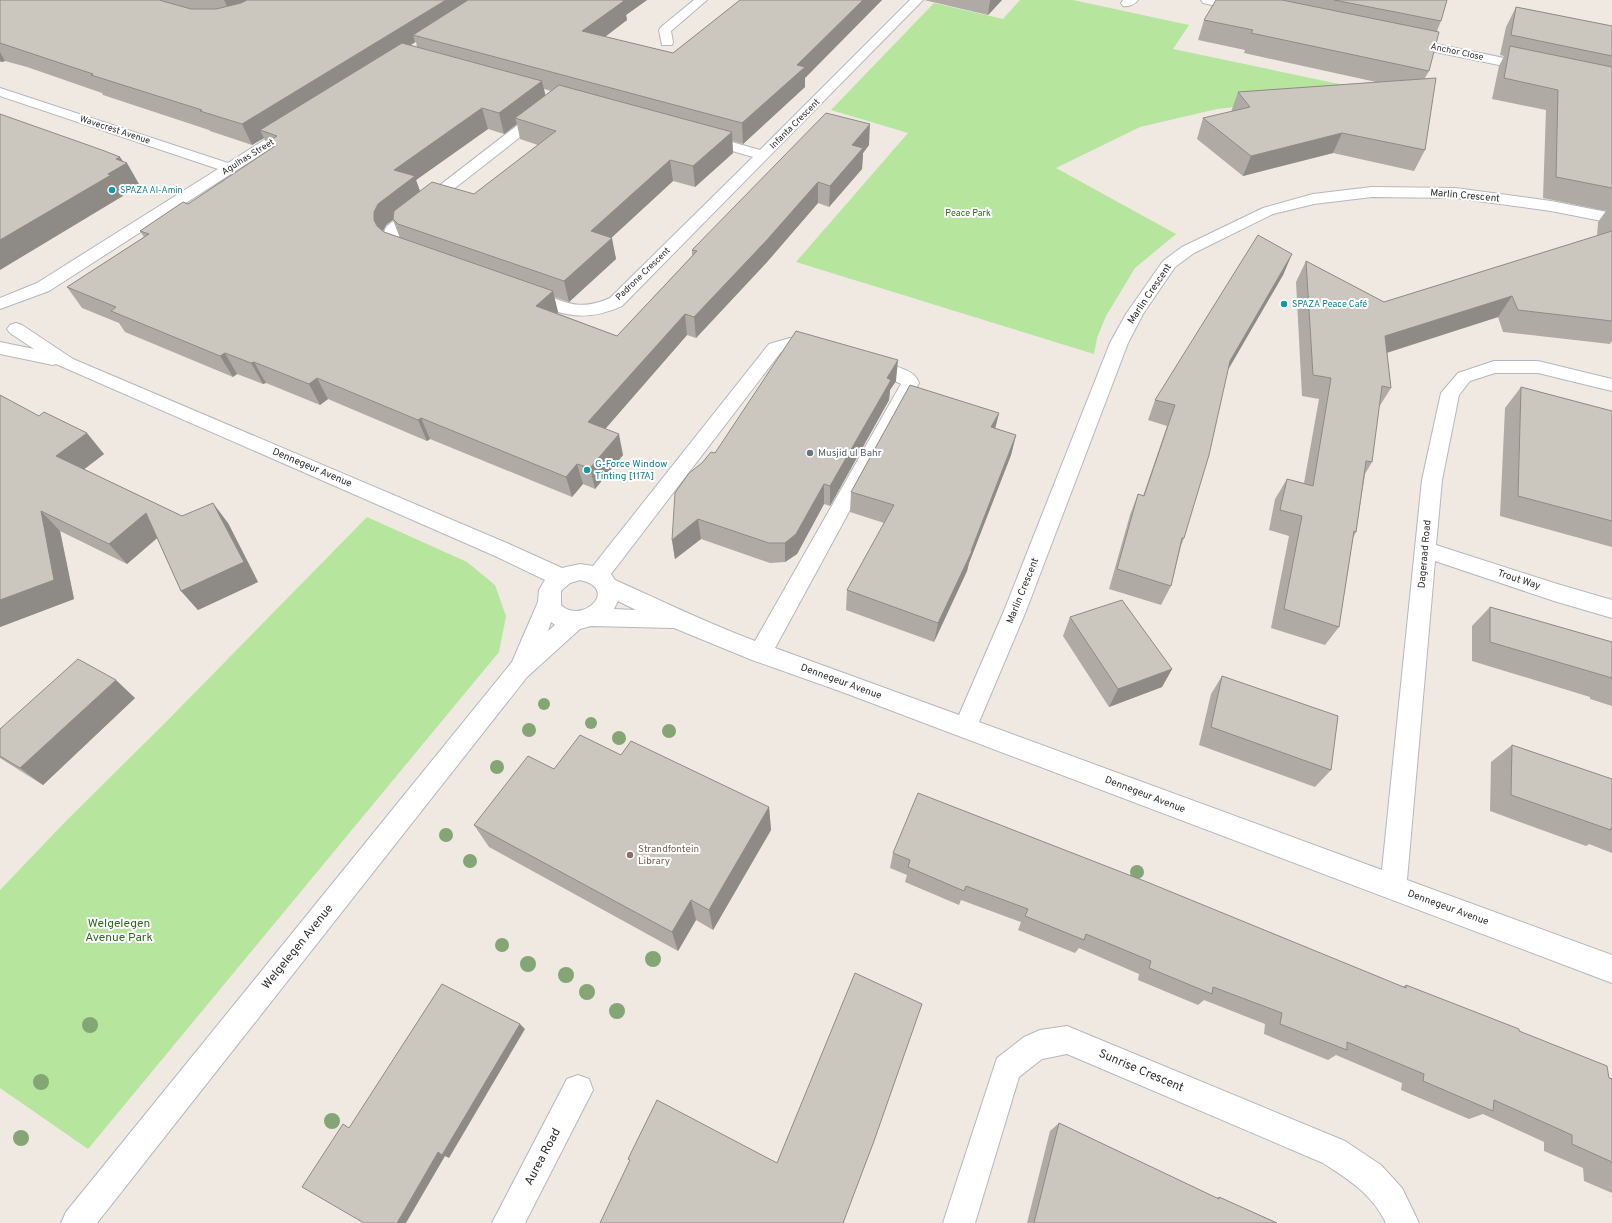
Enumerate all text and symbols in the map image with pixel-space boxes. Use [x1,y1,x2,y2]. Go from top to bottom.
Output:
street label: Anchor Close [1430,41,1485,63]
street label: Infanta Crescent [768,97,822,151]
street label: Wavecrest Avenue [78,113,152,147]
street label: Agulhas Street [220,137,276,177]
marker: SPAZA Al-Amin [107,185,117,195]
place label: SPAZA Al-Amin [120,185,183,196]
street label: Marlin Crescent [1430,186,1501,206]
park label: Peace Park [945,208,991,219]
street label: Padrone Crescent [613,245,673,303]
street label: Marlin Crescent [1125,261,1175,327]
marker: SPAZA Peace Café [1279,299,1289,309]
place label: SPAZA Peace Café [1292,299,1367,310]
street label: Dennegeur Avenue [270,445,354,491]
place label: Musjid ul Bahr [818,447,882,460]
marker: Musjid ul Bahr [805,448,815,458]
place label: G-Force Window Tinting [117A] [595,458,667,483]
marker: G-Force Window Tinting [117A] [582,465,592,475]
street label: Dageraad Road [1416,519,1434,589]
street label: Marlin Crescent [1004,556,1042,626]
street label: Trout Way [1496,567,1542,593]
street label: Dennegeur Avenue [799,661,883,703]
street label: Dennegeur Avenue [1103,774,1187,816]
place label: Strandfontein Library [638,843,699,868]
marker: Strandfontein Library [625,850,635,860]
street label: Dennegeur Avenue [1406,887,1490,929]
street label: Welgelegen Avenue [259,901,337,993]
park label: Welgelegen Avenue Park [85,916,153,946]
street label: Sunrise Crescent [1096,1046,1186,1096]
street label: Aurea Road [521,1126,565,1188]

